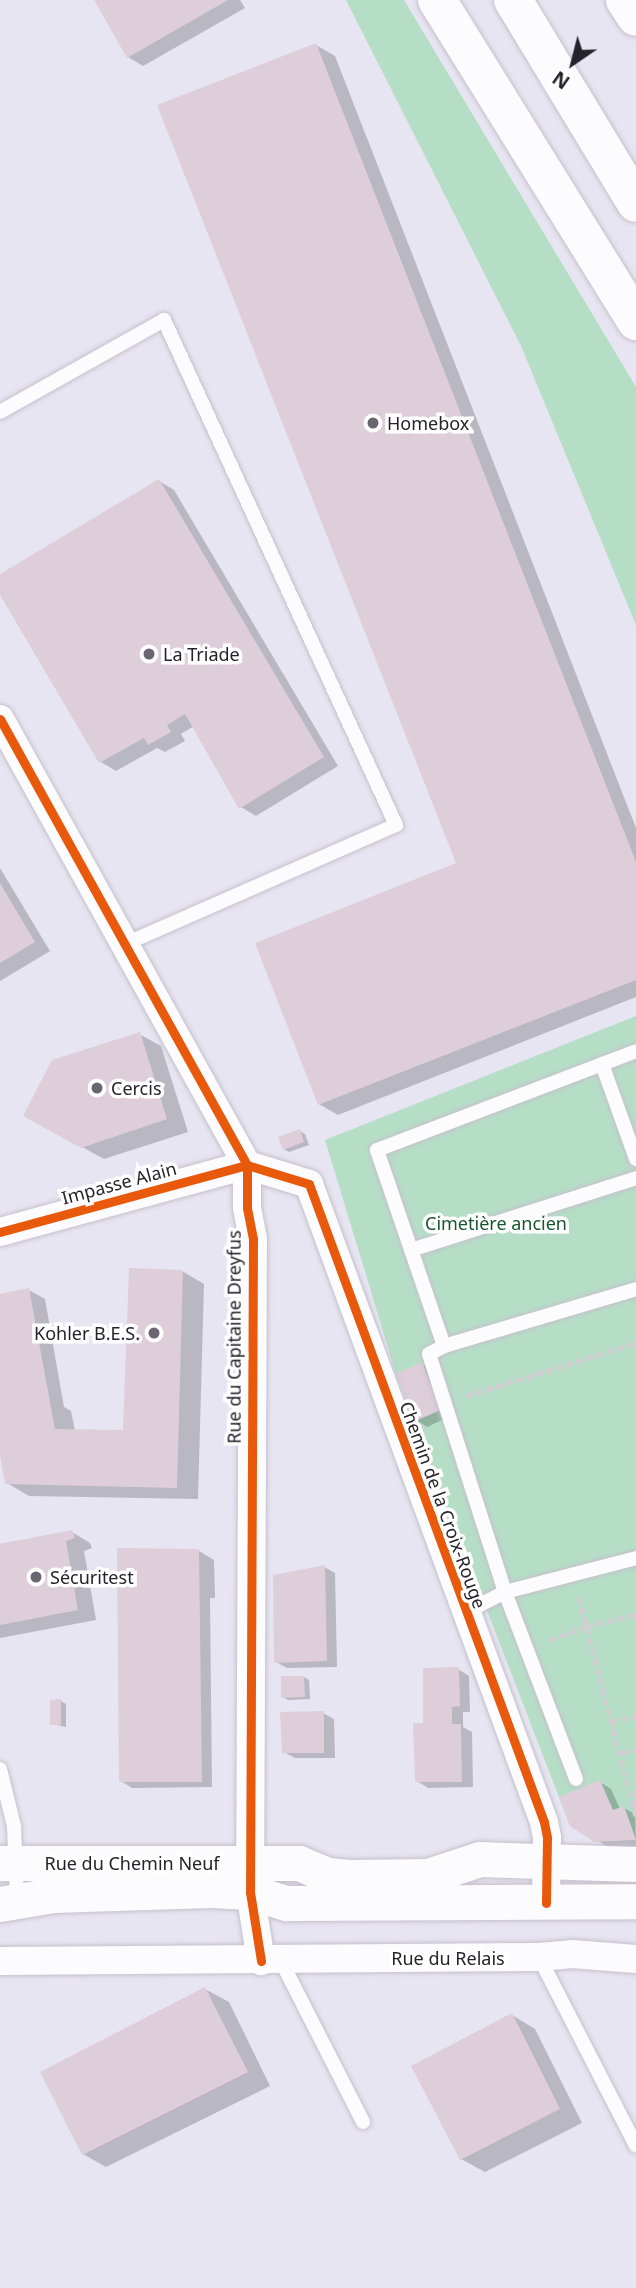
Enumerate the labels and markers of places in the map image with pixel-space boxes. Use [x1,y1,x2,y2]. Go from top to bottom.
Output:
place label: Homebox [387,412,469,434]
marker: Homebox [365,415,381,431]
place label: La Triade [163,643,240,665]
marker: La Triade [141,646,157,662]
place label: Cercis [111,1077,162,1099]
marker: Cercis [89,1080,105,1096]
place label: Kohler B.E.S. [34,1322,140,1344]
marker: Kohler B.E.S. [146,1325,162,1341]
place label: Sécuritest [50,1566,134,1588]
marker: Sécuritest [28,1569,44,1585]

